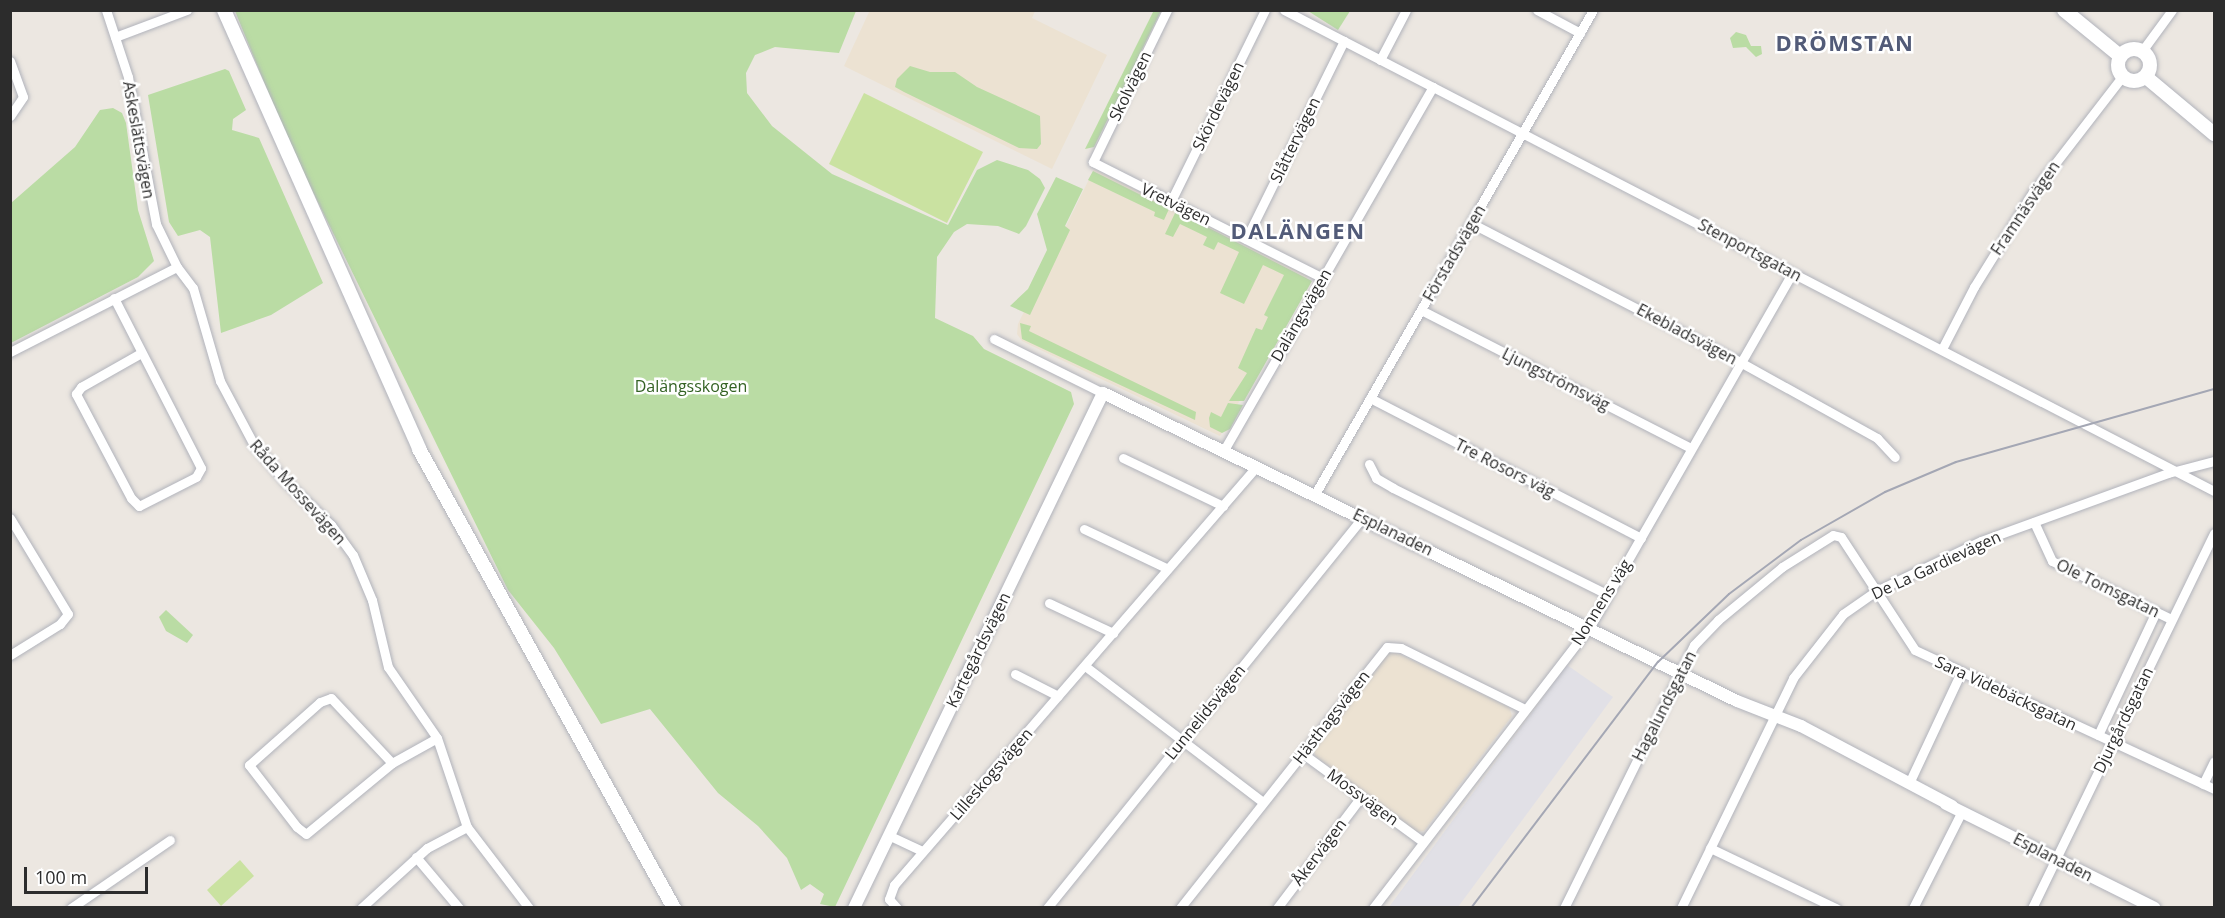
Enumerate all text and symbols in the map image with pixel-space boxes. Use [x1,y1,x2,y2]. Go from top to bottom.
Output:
district label: DRÖMSTAN [1776,30,1914,56]
street label: Skolvägen [1105,48,1155,124]
street label: Skördevägen [1188,58,1248,154]
street label: Askeslättsvägen [119,80,159,200]
street label: Slåttervägen [1266,94,1324,186]
street label: Framnäsvägen [1987,157,2063,259]
street label: Vretvägen [1138,179,1214,229]
street label: Förstadsvägen [1419,201,1489,305]
street label: Stenportsgatan [1695,215,1805,285]
district label: DALÄNGEN [1230,218,1366,244]
street label: Dalängsvägen [1267,265,1335,365]
street label: Ekebladsvägen [1634,300,1740,368]
street label: Ljungströmsväg [1499,344,1613,414]
park label: Dalängsskogen [635,376,747,396]
street label: Tre Rosors väg [1452,435,1558,501]
street label: Råda Mossevägen [246,436,350,548]
street label: Esplanaden [1350,504,1436,560]
street label: De La Gardievägen [1868,527,2004,603]
street label: Ole Tomsgatan [2053,555,2163,621]
street label: Nonnens väg [1567,556,1635,648]
street label: Kartegårdsvägen [942,589,1014,711]
street label: Hagalundsgatan [1628,648,1700,764]
street label: Sara Videbäcksgatan [1932,652,2080,734]
street label: Lunnelidsvägen [1161,661,1249,763]
street label: Djurgårdsgatan [2089,664,2157,776]
street label: Hästhagsvägen [1289,666,1373,768]
street label: Lilleskogsvägen [946,724,1036,824]
street label: Mossvägen [1324,765,1402,829]
street label: Åkervägen [1288,815,1350,889]
street label: Esplanaden [2010,829,2096,885]
scale bar [27,855,152,893]
text: 100 m [35,865,87,889]

